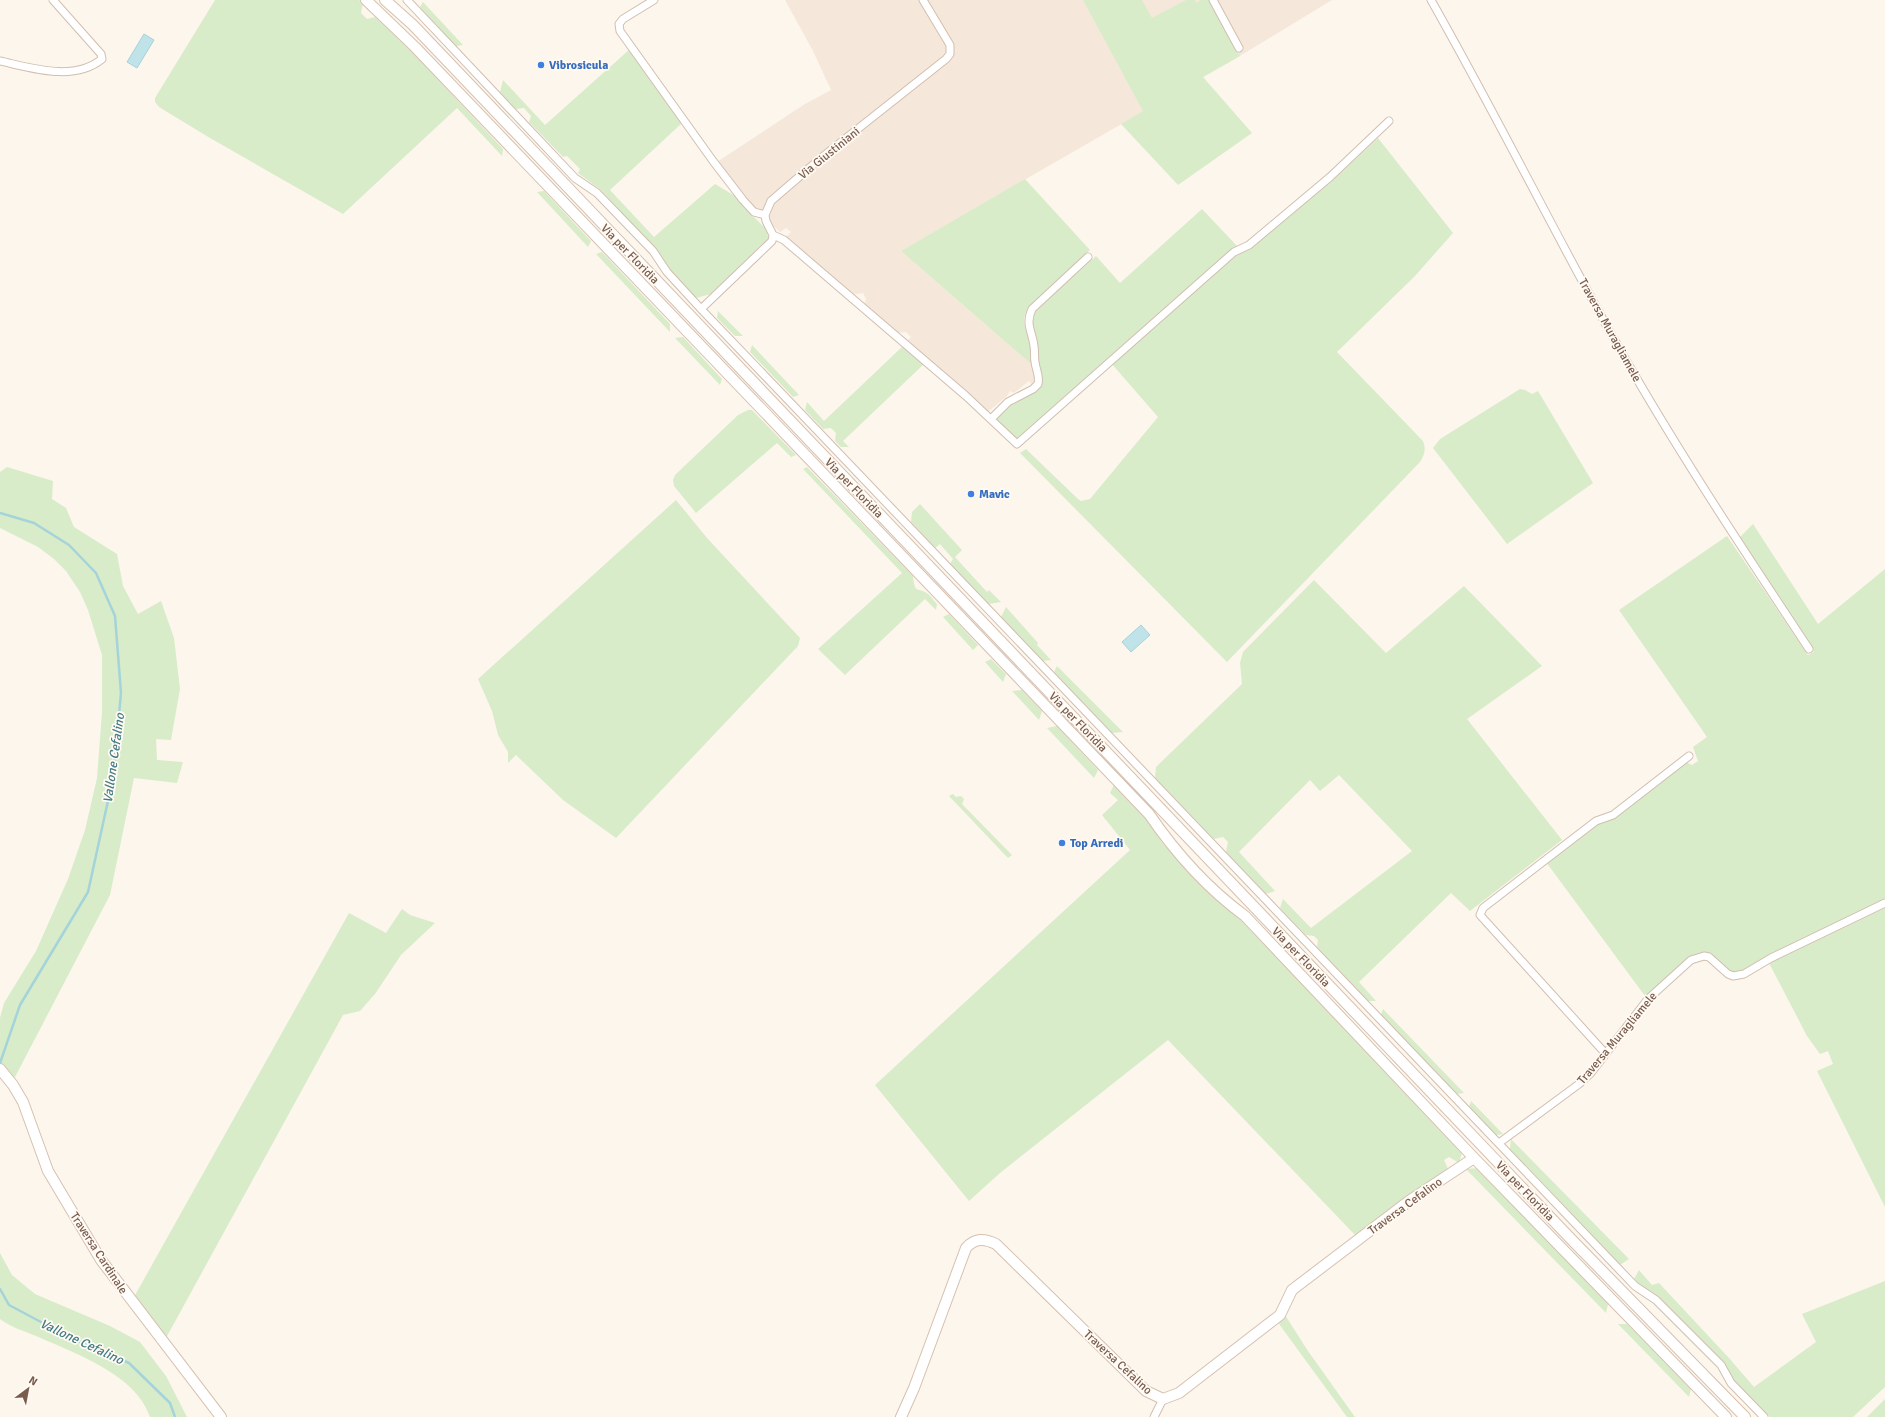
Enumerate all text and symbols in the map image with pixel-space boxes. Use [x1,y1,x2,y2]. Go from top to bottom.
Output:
place label: Vibrosicula [549,58,608,73]
marker: Vibrosicula [536,60,546,70]
street label: Via Giustiniani [795,124,863,183]
street label: Via per Floridia [597,221,662,288]
street label: Traversa Muragliamele [1575,276,1644,385]
street label: Via per Floridia [821,455,886,522]
place label: Mavic [979,487,1010,502]
marker: Mavic [966,489,976,499]
street label: Via per Floridia [1045,689,1110,756]
water label: Vallone Cefalino [100,711,128,804]
place label: Top Arredi [1070,836,1123,851]
marker: Top Arredi [1057,838,1067,848]
street label: Via per Floridia [1268,924,1333,991]
street label: Traversa Muragliamele [1574,989,1660,1088]
street label: Via per Floridia [1492,1158,1557,1225]
street label: Traversa Cefalino [1365,1174,1445,1238]
street label: Traversa Cardinale [67,1210,131,1297]
water label: Vallone Cefalino [37,1316,127,1369]
street label: Traversa Cefalino [1080,1327,1155,1398]
north arrow [8,1369,48,1409]
text: N [26,1373,40,1388]

